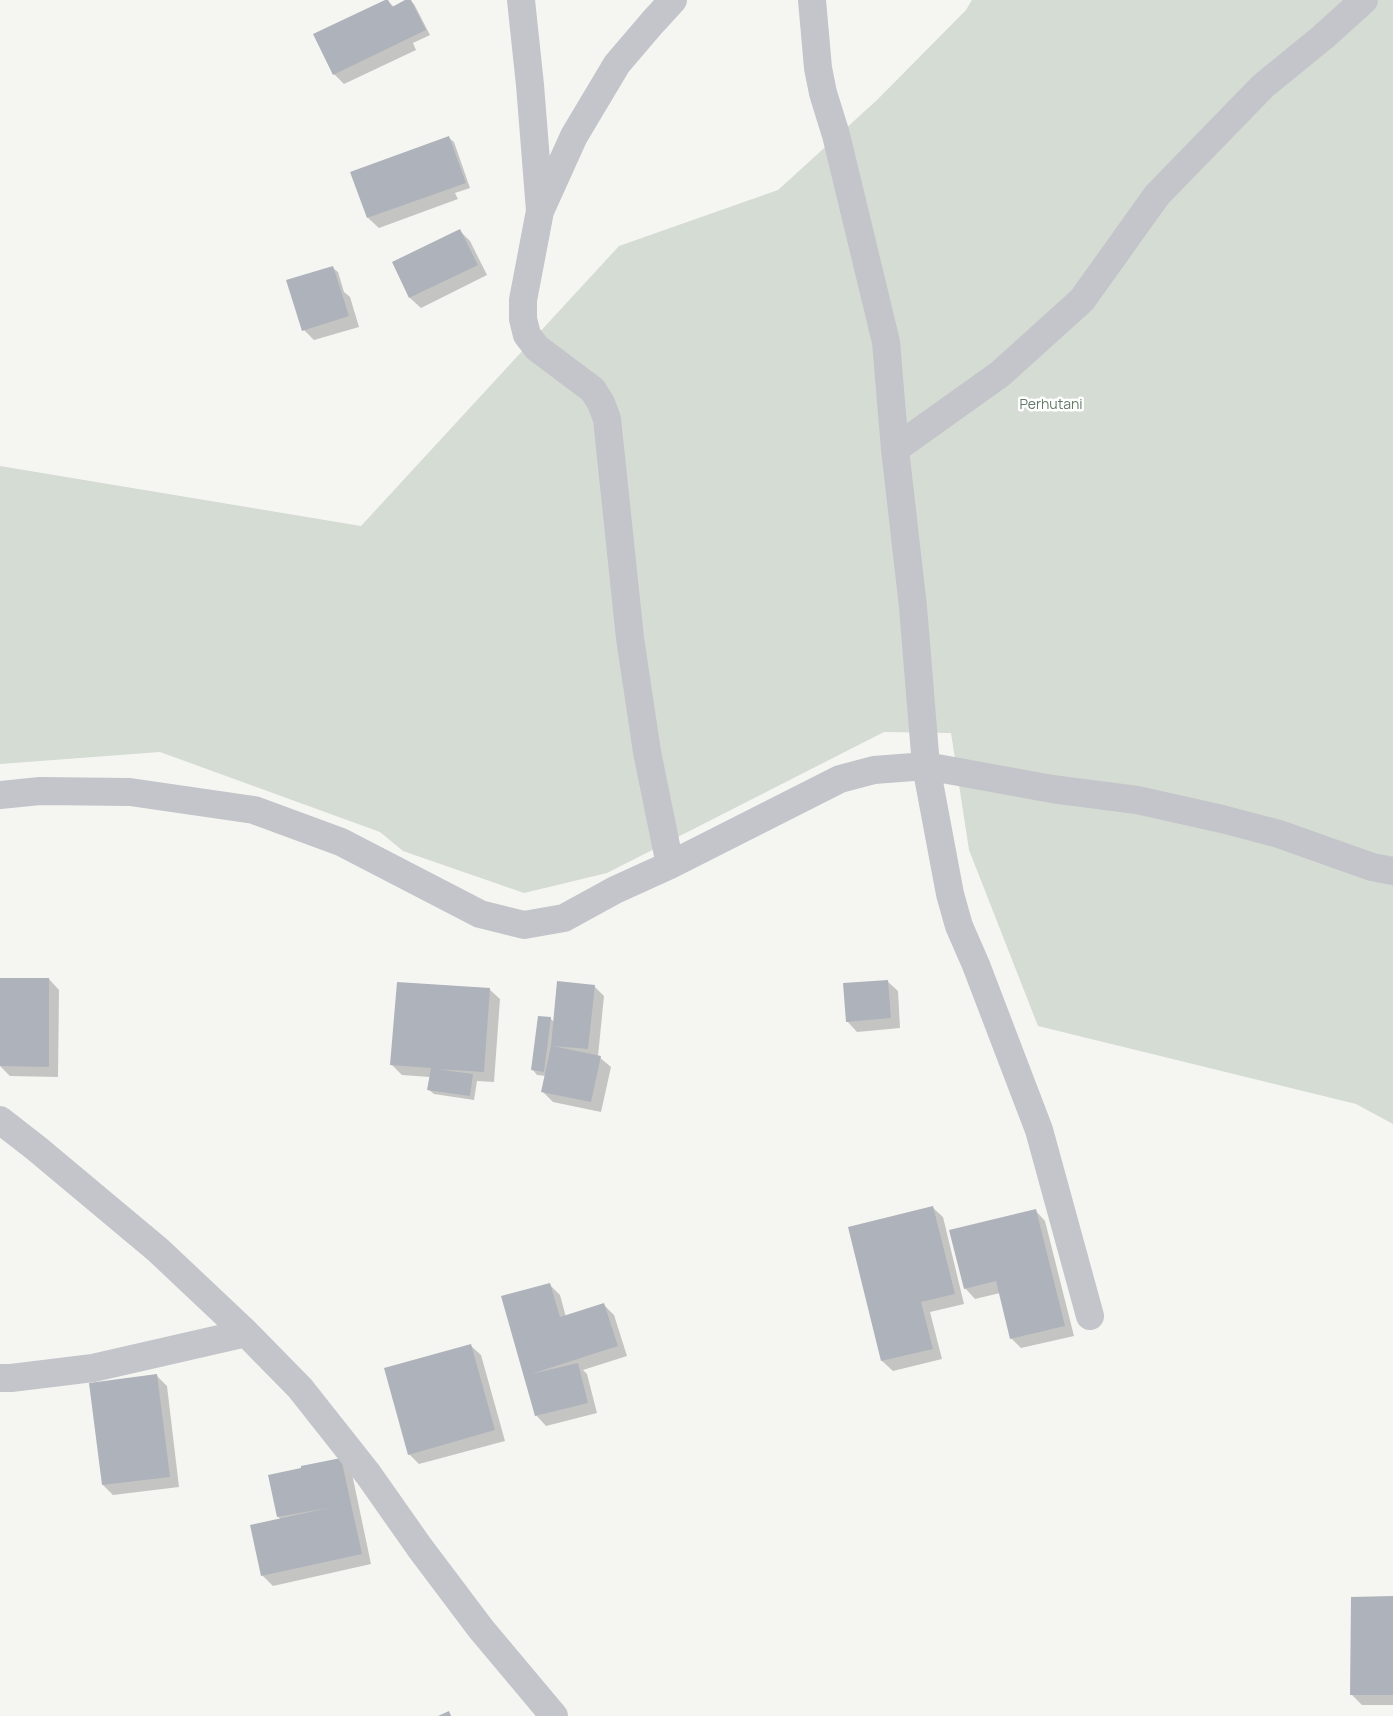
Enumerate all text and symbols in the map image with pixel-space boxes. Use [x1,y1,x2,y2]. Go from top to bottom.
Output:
park label: Perhutani [1019,397,1083,413]

